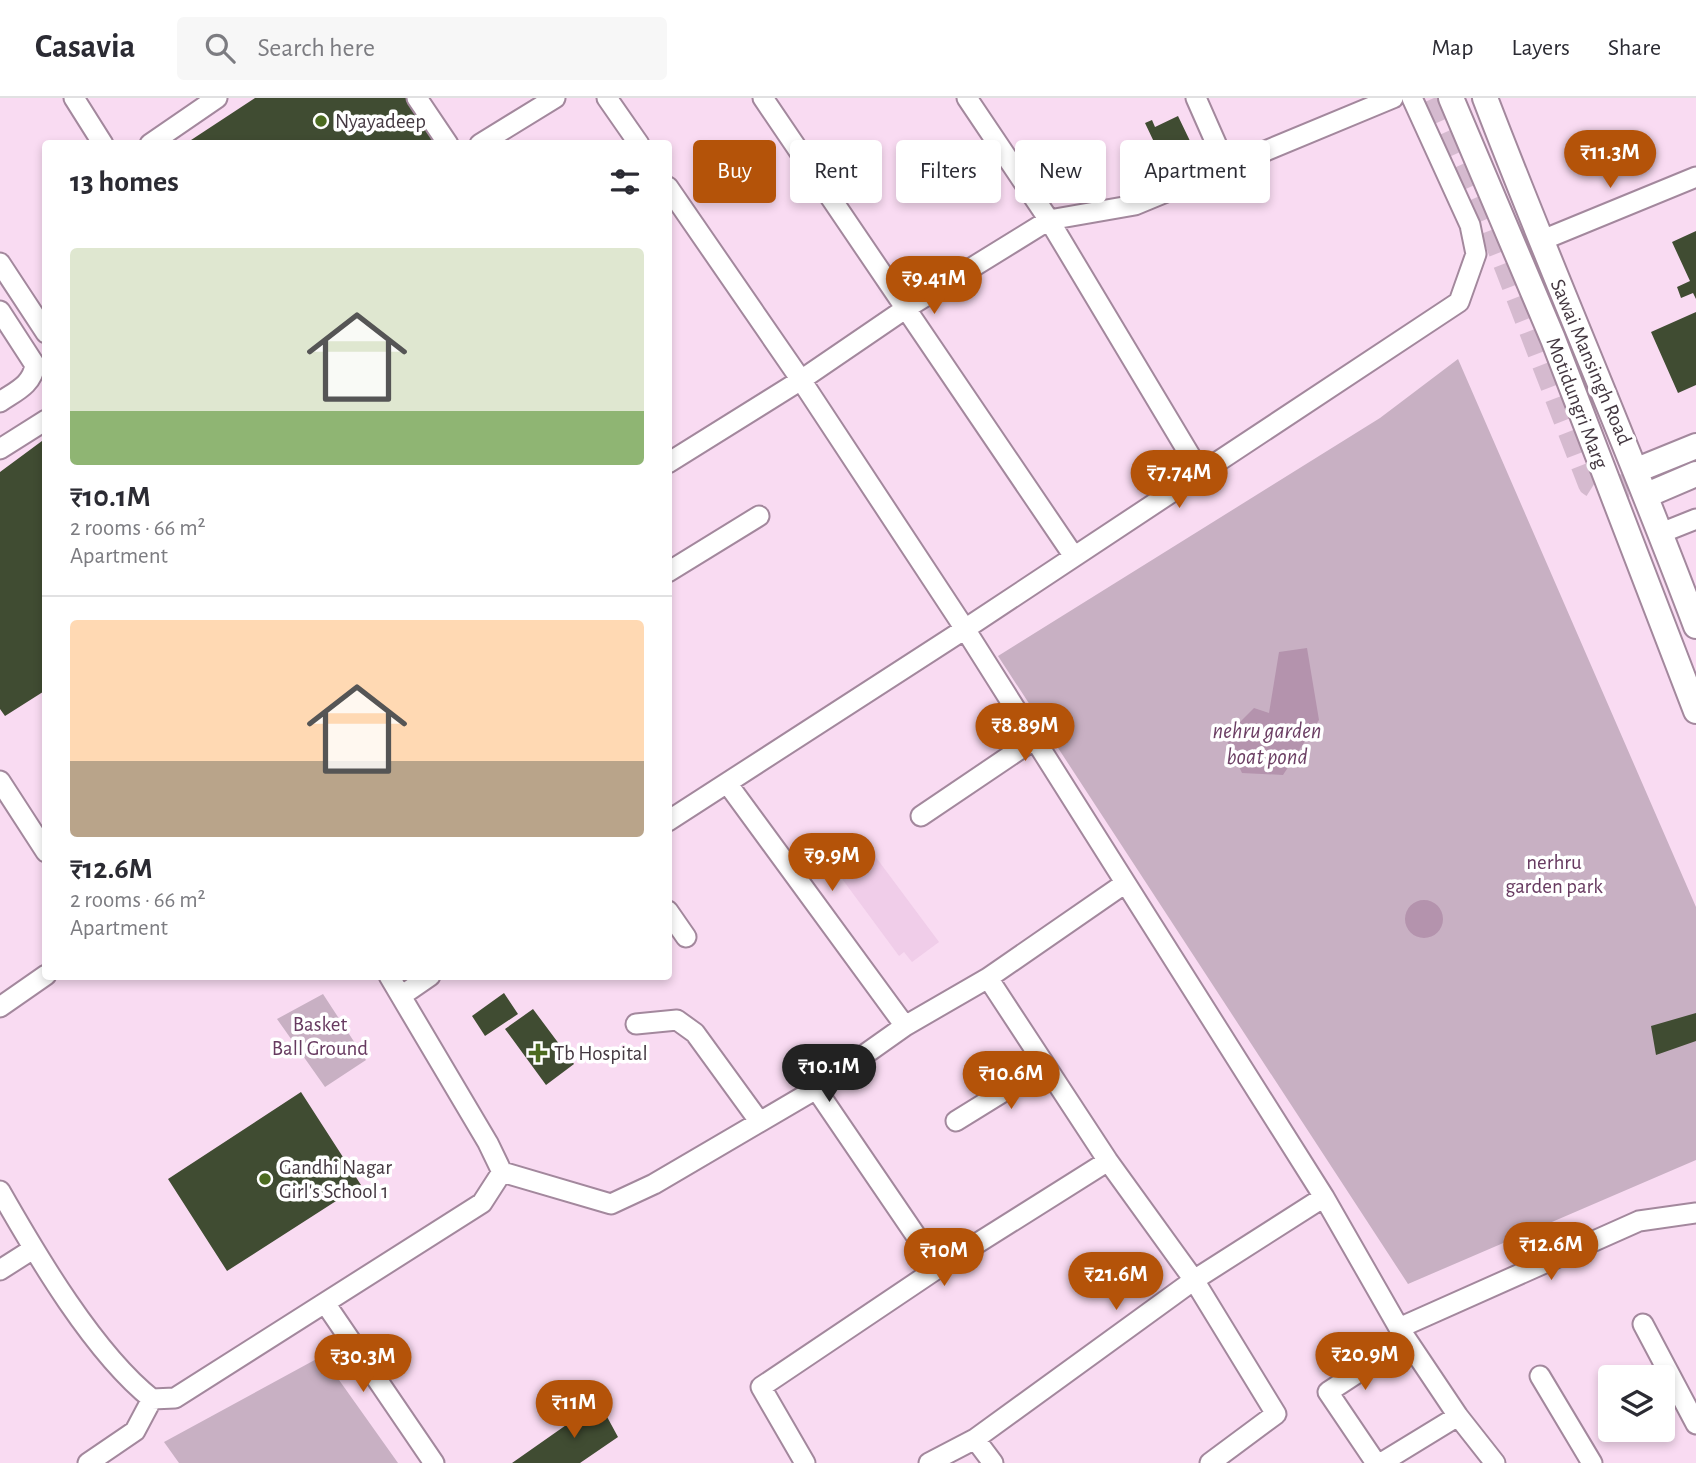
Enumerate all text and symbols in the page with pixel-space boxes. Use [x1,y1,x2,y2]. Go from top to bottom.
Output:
search box [177,17,667,80]
icon: search [201,29,239,67]
text: Casavia [35,31,135,64]
text: Search here [257,35,375,61]
text: Map [1431,36,1473,60]
text: Layers [1511,36,1570,60]
text: Share [1608,36,1661,60]
place label: Nyayadeep [335,111,426,132]
marker: Nyayadeep [313,113,329,129]
pin: ₹11.3M [1553,130,1667,190]
chip: Buy [693,140,776,203]
chip: Rent [790,140,882,203]
chip: Filters [896,140,1001,203]
chip: New [1015,140,1106,203]
chip: Apartment [1120,140,1270,203]
text: ₹11.3M [1580,141,1640,164]
icon: filters [606,163,644,201]
text: 13 homes [70,167,179,197]
pin: ₹9.41M [877,256,991,316]
text: ₹9.41M [902,267,966,290]
street label: Sawai Mansingh Road [1547,276,1635,448]
icon: home [294,294,420,420]
street label: Motidungri Marg [1542,334,1612,472]
pin: ₹7.74M [1122,450,1236,510]
text: ₹7.74M [1147,461,1211,484]
text: ₹10.1M [70,482,151,512]
text: 2 rooms · 66 m² [70,517,206,540]
text: Apartment [70,545,168,568]
icon: home [294,666,420,792]
pin: ₹8.89M [968,704,1082,763]
text: ₹8.89M [991,714,1059,737]
water label: nehru garden boat pond [1212,720,1322,769]
pin: ₹9.9M [783,834,881,893]
text: ₹9.9M [804,844,860,867]
park label: nerhru garden park [1505,852,1603,897]
text: ₹12.6M [70,854,153,884]
text: 2 rooms · 66 m² [70,889,206,912]
text: Apartment [70,917,168,940]
park label: Basket Ball Ground [272,1014,368,1059]
marker: Tb Hospital [528,1043,548,1063]
place label: Tb Hospital [554,1043,648,1064]
pin: ₹10.1M [772,1044,886,1104]
pin: ₹10.6M [954,1052,1068,1111]
text: ₹10.1M [798,1055,860,1078]
text: ₹10.6M [979,1062,1043,1085]
place label: Gandhi Nagar Girl's School 1 [279,1157,392,1202]
marker: Gandhi Nagar Girl's School 1 [257,1171,273,1187]
pin: ₹12.6M [1494,1222,1608,1282]
pin: ₹10M [903,1228,985,1288]
text: ₹12.6M [1519,1233,1583,1256]
text: ₹10M [920,1239,968,1262]
pin: ₹21.6M [1059,1252,1173,1312]
text: ₹21.6M [1084,1263,1148,1286]
pin: ₹20.9M [1308,1332,1422,1392]
pin: ₹30.3M [306,1334,420,1394]
text: ₹20.9M [1331,1343,1399,1366]
text: ₹30.3M [330,1345,396,1368]
map controls [1598,1365,1675,1442]
button: layers [1598,1365,1675,1442]
pin: ₹11M [533,1380,615,1440]
text: ₹11M [552,1391,596,1414]

